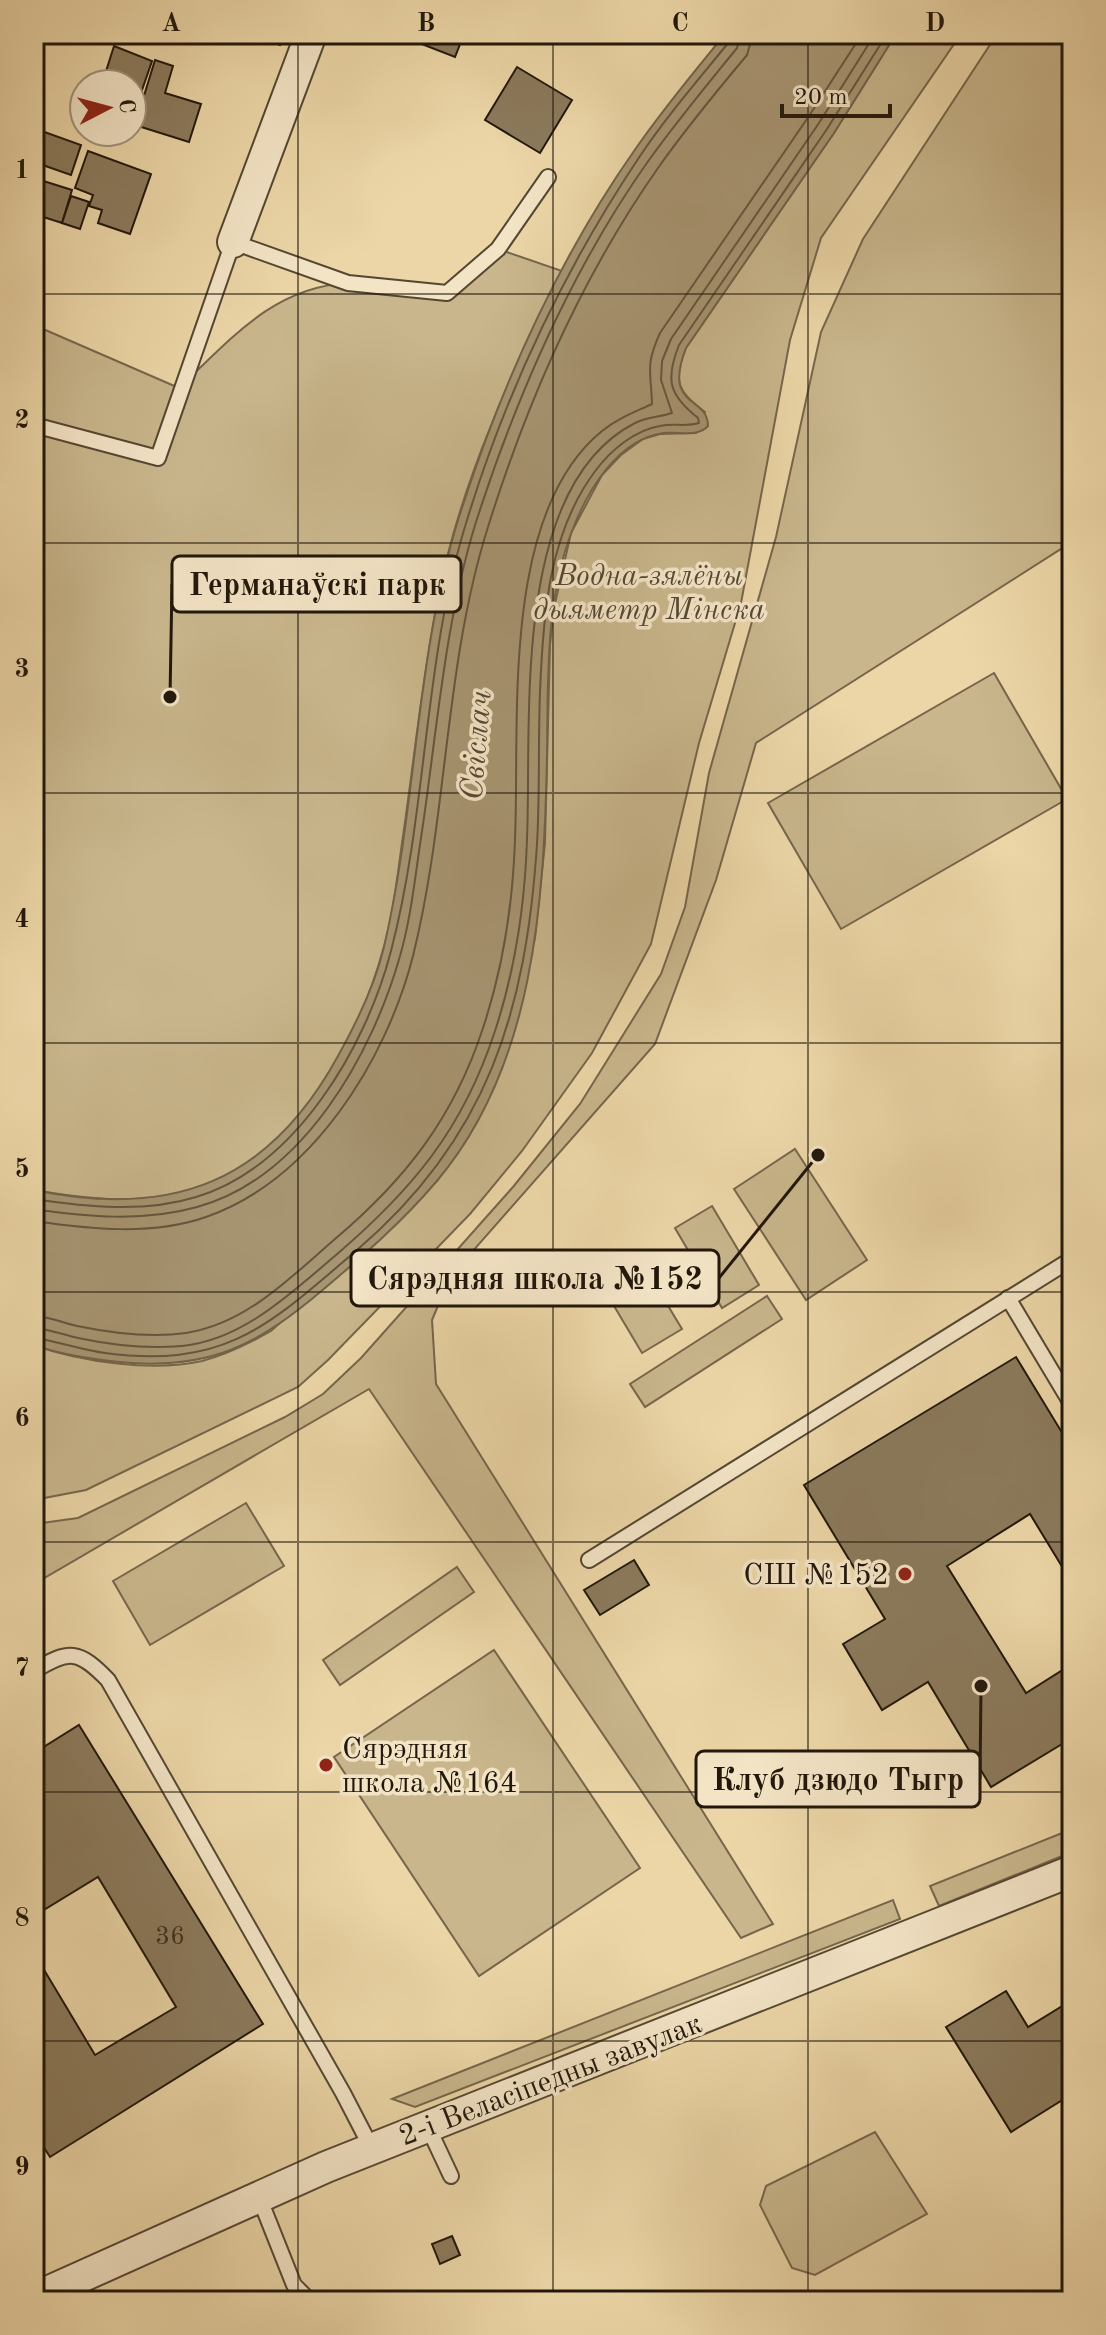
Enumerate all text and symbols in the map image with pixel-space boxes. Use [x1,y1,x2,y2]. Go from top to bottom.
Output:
text: A [161,11,181,37]
text: B [417,11,435,37]
text: C [671,11,689,37]
text: D [925,11,945,37]
north arrow [68,68,148,148]
scale bar [782,68,890,118]
text: 20 m [794,86,848,110]
text: С [114,98,138,114]
text: 1 [14,158,30,184]
text: 2 [14,408,30,434]
callout: Германаўскі парк [172,556,461,612]
park label: Водна-зялёны дыяметр Мінска [533,562,765,626]
text: Германаўскі парк [188,571,446,603]
text: 3 [14,657,30,683]
water label: Свіслач [457,689,499,802]
text: 4 [14,907,30,933]
text: 5 [14,1157,30,1183]
callout: Сярэдняя школа №152 [351,1250,719,1306]
text: Сярэдняя школа №152 [367,1265,703,1297]
text: 6 [14,1406,30,1432]
place label: СШ №152 [743,1561,889,1591]
marker: СШ №152 [896,1565,914,1583]
text: 7 [14,1656,30,1682]
place label: Сярэдняя школа №164 [342,1735,517,1799]
callout: Клуб дзюдо Тыгр [696,1751,980,1807]
marker: Сярэдняя школа №164 [317,1756,335,1774]
text: Клуб дзюдо Тыгр [712,1766,964,1798]
text: 8 [14,1906,30,1932]
house number: 36 [155,1924,185,1950]
street label: 2-і Веласіпедны завулак [395,2009,706,2153]
text: 9 [14,2155,30,2181]

